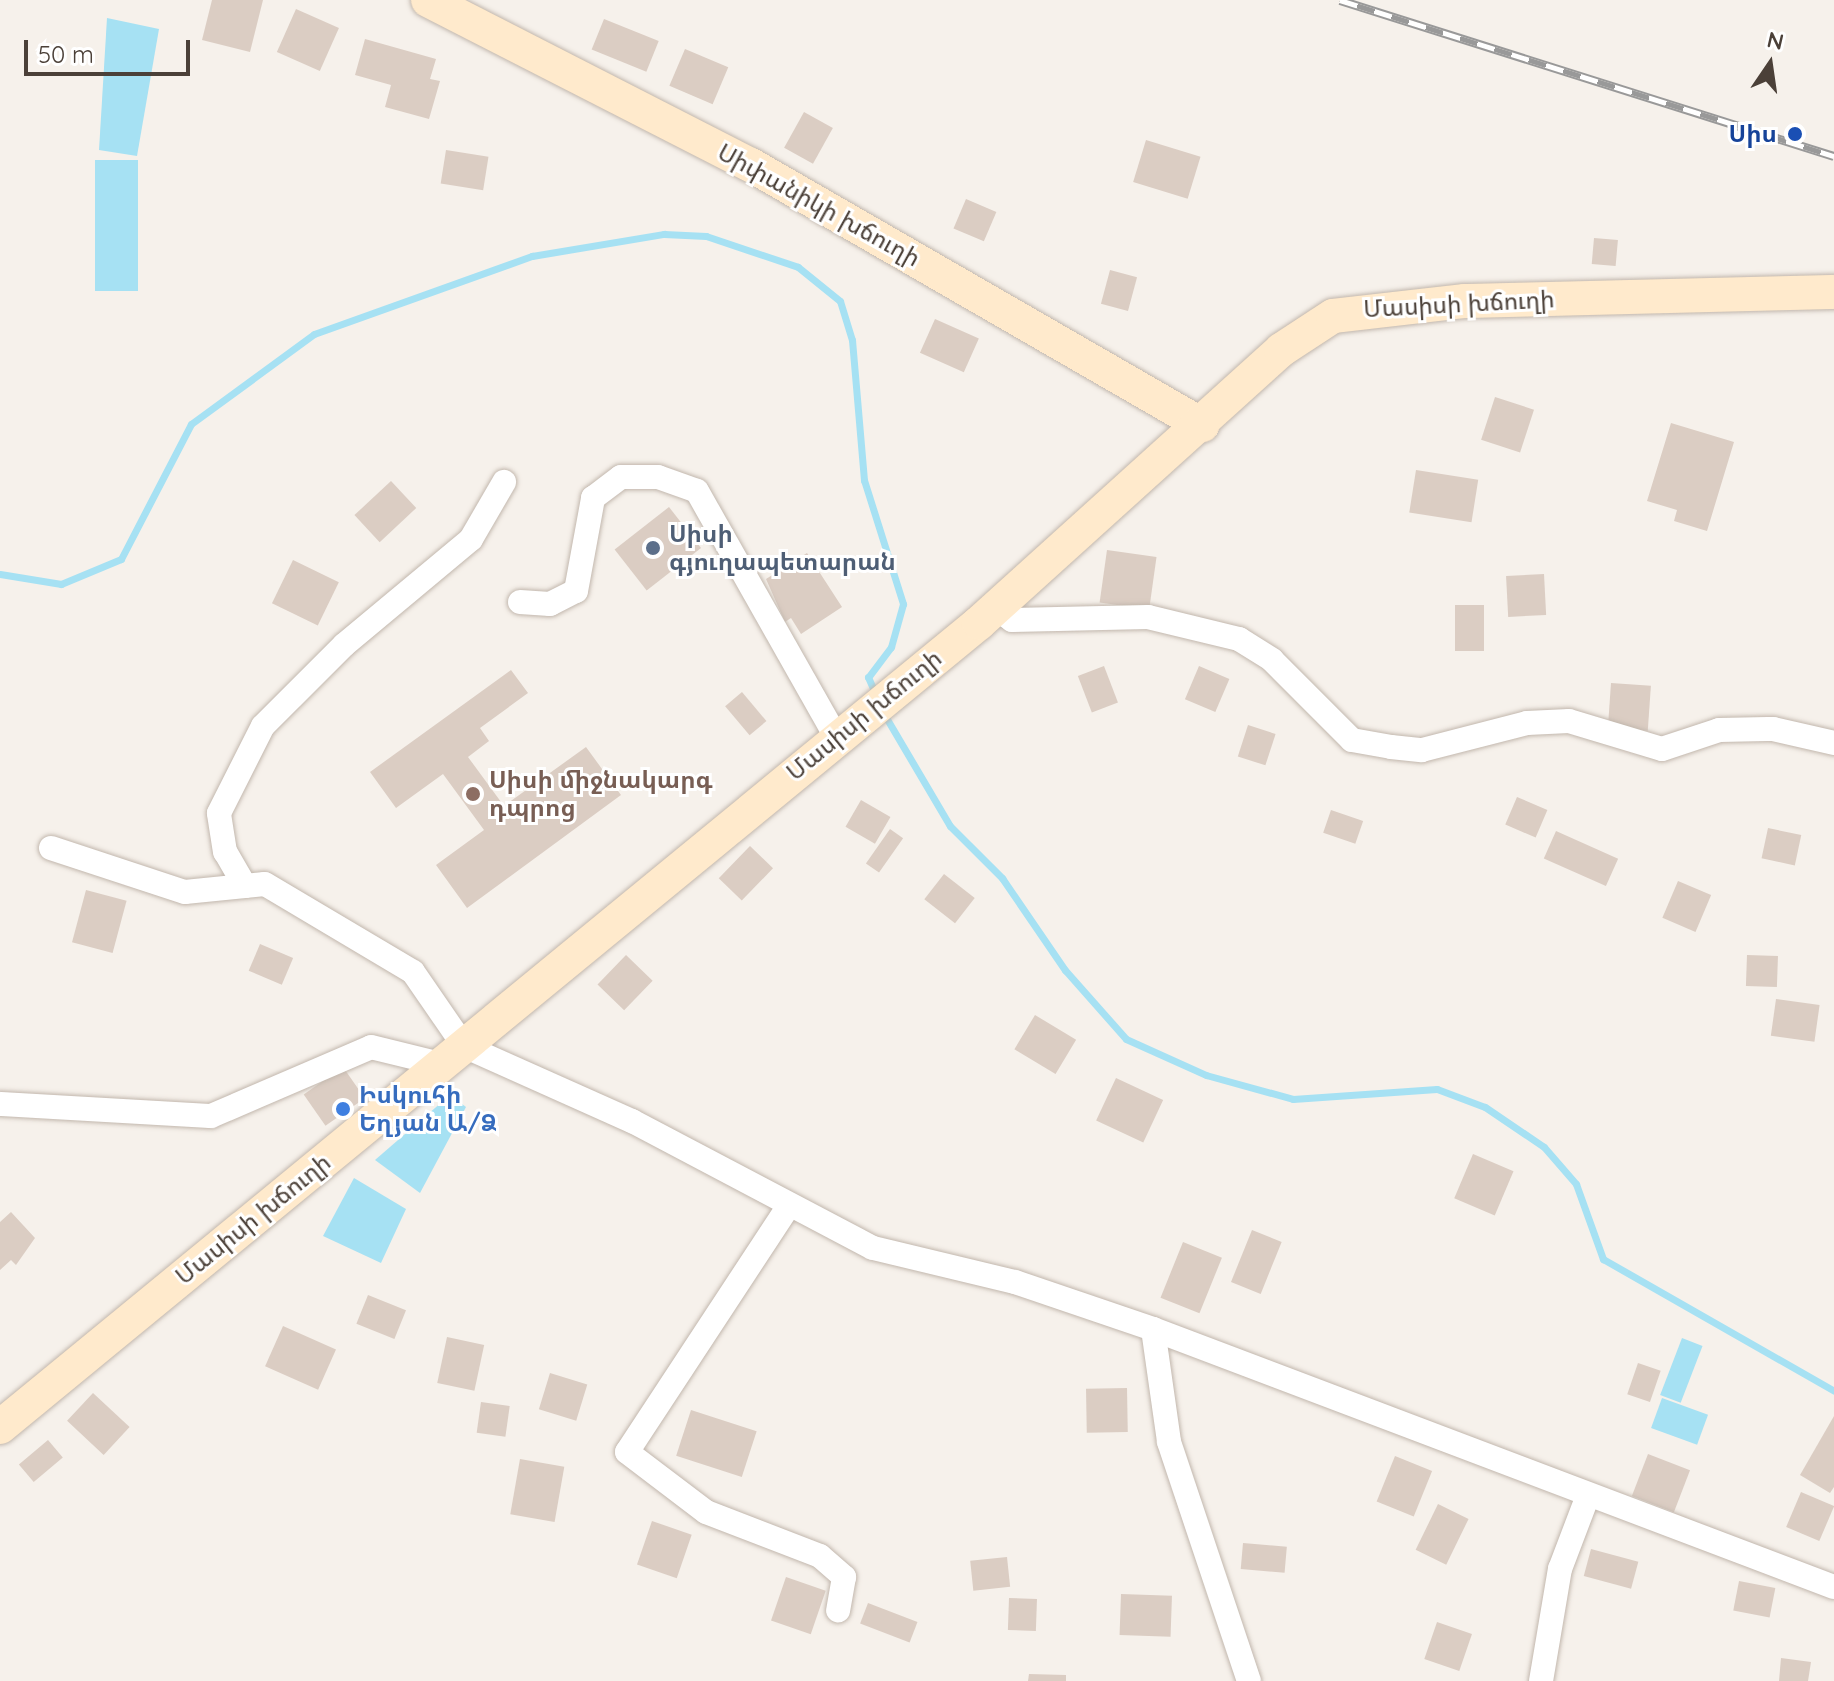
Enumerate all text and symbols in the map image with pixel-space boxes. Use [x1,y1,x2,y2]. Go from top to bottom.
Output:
scale bar [28,24,194,74]
north arrow [1730,24,1810,104]
text: N [1764,25,1786,56]
text: 50 m [38,39,94,69]
place label: Սիս [1729,120,1777,148]
marker: Սիս [1784,123,1806,145]
street label: Սիփանիկի խճուղի [713,137,925,273]
street label: Մասիսի խճուղի [1363,285,1555,323]
place label: Սիսի գյուղապետարան [669,520,896,576]
marker: Սիսի գյուղապետարան [644,539,662,557]
street label: Մասիսի խճուղի [781,644,947,786]
place label: Սիսի միջնակարգ դպրոց [489,766,713,822]
marker: Սիսի միջնակարգ դպրոց [464,785,482,803]
place label: Իսկուհի Եղյան Ա/Ձ [359,1081,497,1137]
marker: Իսկուհի Եղյան Ա/Ձ [334,1100,352,1118]
street label: Մասիսի խճուղի [170,1148,336,1290]

